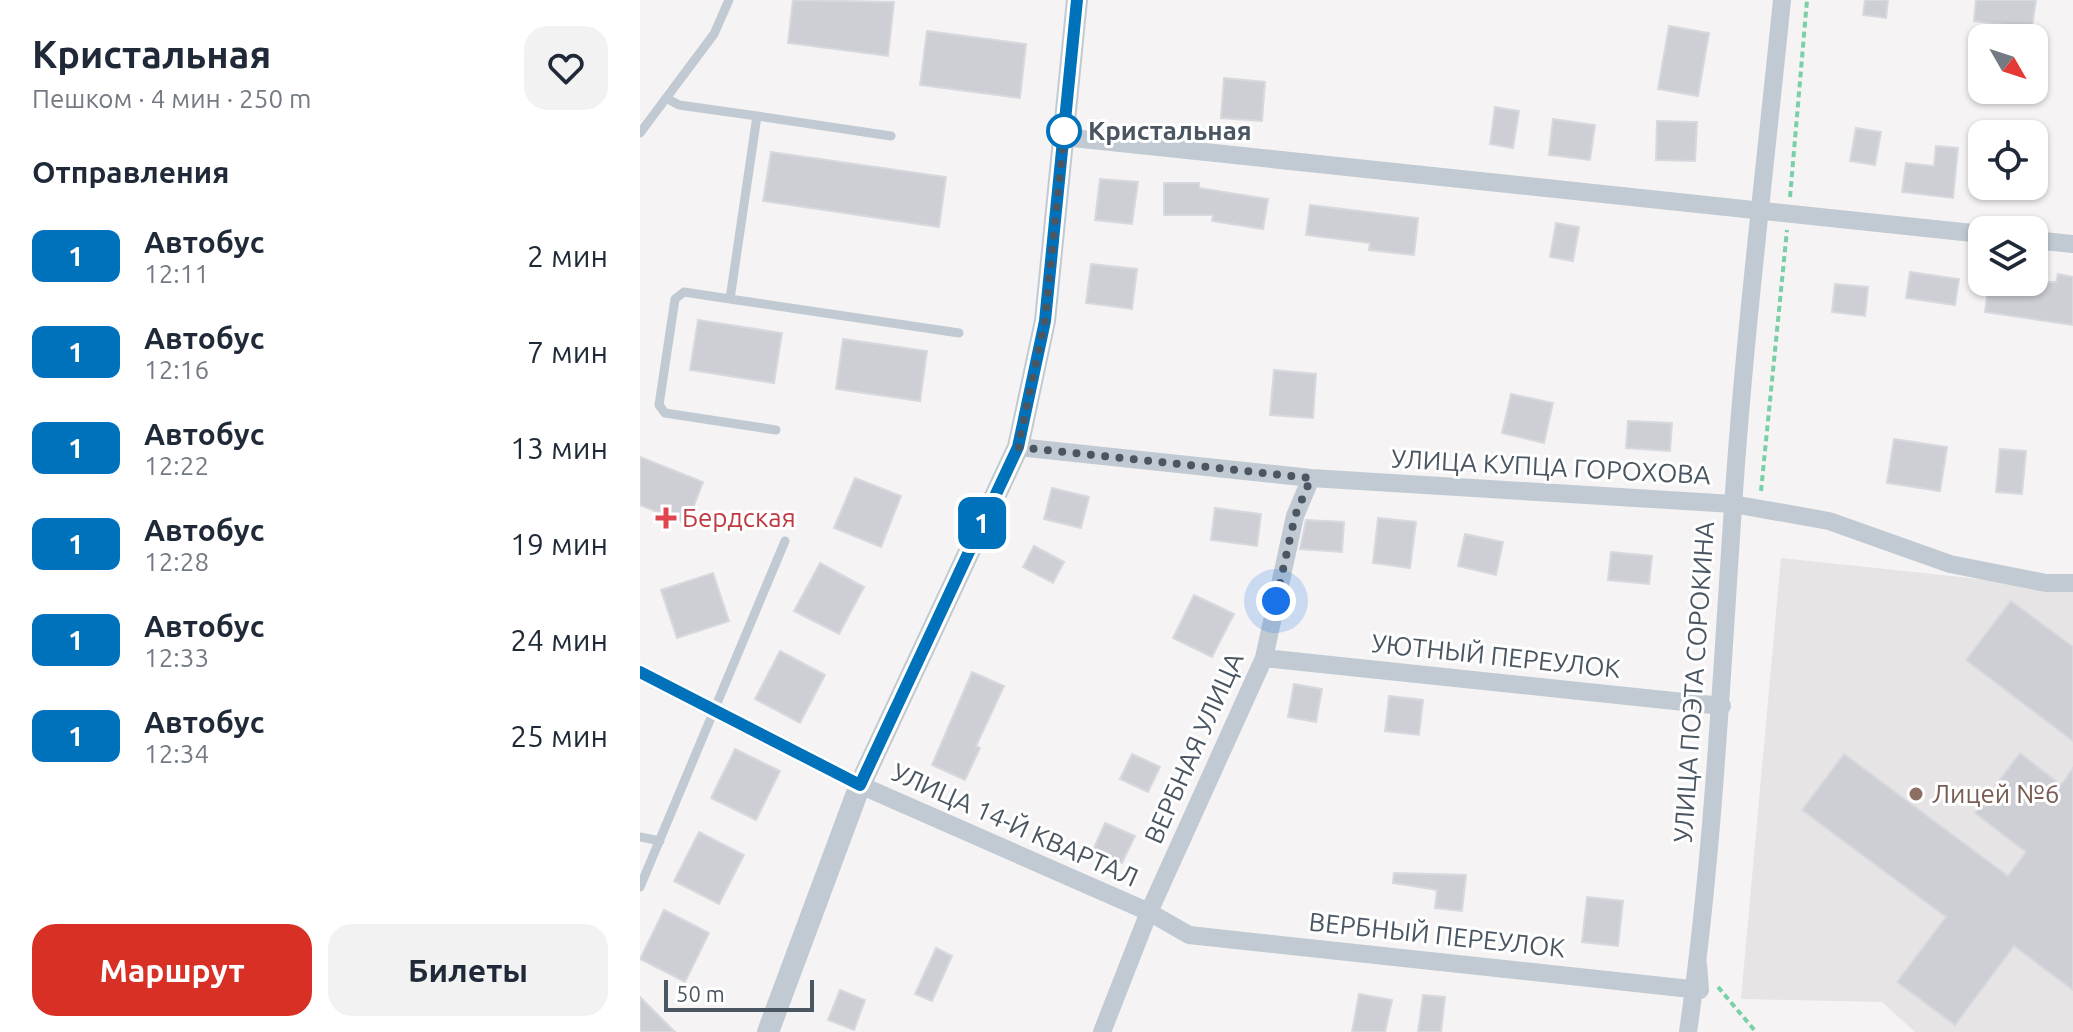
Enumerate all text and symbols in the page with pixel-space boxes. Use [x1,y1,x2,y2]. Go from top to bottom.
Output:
north arrow [1968,24,2048,104]
map controls [1968,24,2048,296]
button: heart [524,26,608,110]
text: Кристальная [32,33,271,75]
text: Пешком · 4 мин · 250 m [32,84,311,113]
marker: Кристальная [1047,114,1081,148]
place label: Кристальная [1088,116,1252,145]
button: locate [1968,120,2048,200]
text: Отправления [32,155,229,189]
button: layers [1968,216,2048,296]
text: Автобус [144,225,264,259]
text: 2 мин [527,239,608,273]
text: 1 [68,240,84,271]
text: 12:11 [144,259,209,288]
text: Автобус [144,321,264,355]
text: 7 мин [527,335,608,369]
text: 1 [68,336,84,367]
text: 12:16 [144,355,209,384]
text: Автобус [144,417,264,451]
text: 13 мин [510,431,608,465]
text: 1 [68,432,84,463]
street label: УЛИЦА КУПЦА ГОРОХОВА [1391,444,1712,489]
text: 12:22 [144,451,209,480]
line badge: 1 [956,497,1008,549]
place label: Бердская [682,503,796,532]
text: 1 [974,507,990,538]
marker: Бердская [657,509,675,527]
text: Автобус [144,513,264,547]
street label: УЛИЦА ПОЭТА СОРОКИНА [1668,520,1719,844]
text: 19 мин [510,527,608,561]
text: 1 [68,528,84,559]
text: 12:28 [144,547,209,576]
your location [1256,581,1296,621]
text: Автобус [144,609,264,643]
text: 24 мин [510,623,608,657]
text: 1 [68,624,84,655]
street label: УЮТНЫЙ ПЕРЕУЛОК [1370,628,1622,683]
text: 12:33 [144,643,209,672]
street label: ВЕРБНАЯ УЛИЦА [1138,648,1249,848]
text: Автобус [144,705,264,739]
text: 25 мин [510,719,608,753]
text: 1 [68,720,84,751]
text: 12:34 [144,739,209,768]
street label: УЛИЦА 14-Й КВАРТАЛ [888,757,1143,892]
place label: Лицей №6 [1932,779,2059,808]
marker: Лицей №6 [1907,785,1925,803]
street label: ВЕРБНЫЙ ПЕРЕУЛОК [1308,907,1567,962]
button: Маршрут [32,924,312,1016]
button: Билеты [328,924,608,1016]
scale bar [664,976,814,1012]
text: 50 m [676,981,725,1006]

